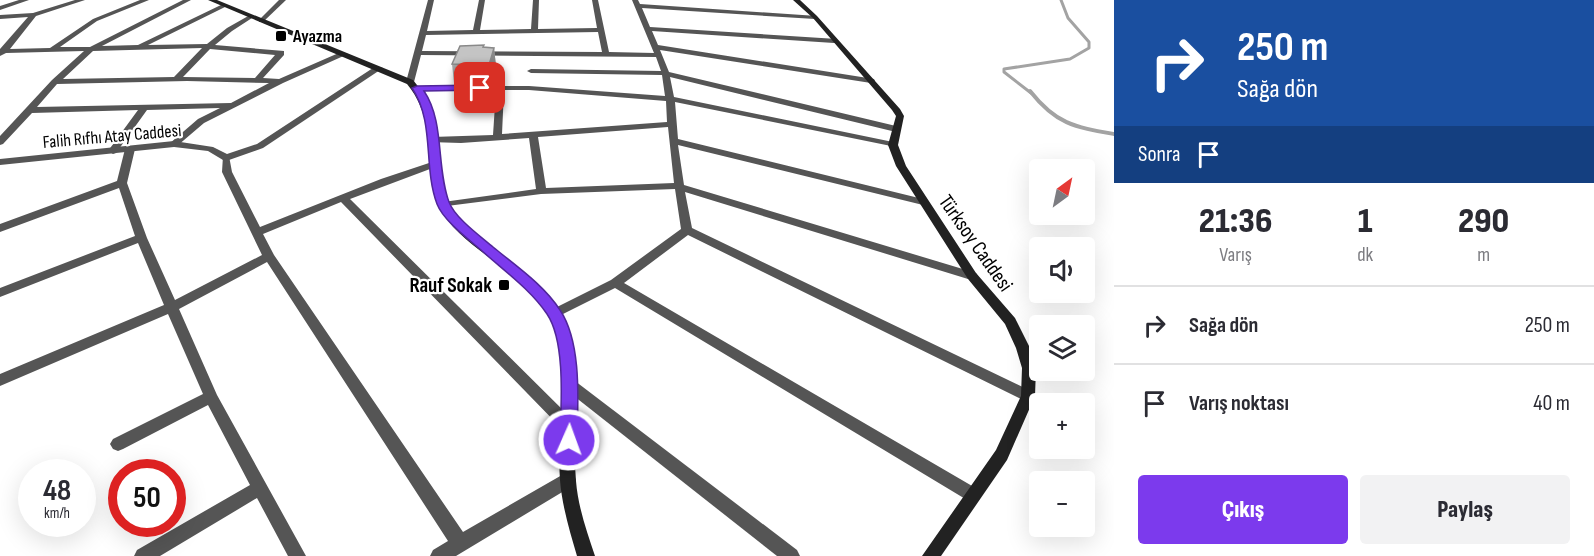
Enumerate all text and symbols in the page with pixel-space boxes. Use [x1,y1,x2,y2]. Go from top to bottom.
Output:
text: 250 m [1237,22,1328,73]
icon: right [1138,24,1216,102]
place label: Ayazma [292,26,342,47]
marker: Ayazma [274,29,288,43]
pin [454,62,505,113]
icon: arrive [463,71,496,104]
text: Sağa dön [1237,73,1318,105]
street label: Falih Rıfhı Atay Caddesi [42,120,182,153]
icon: arrive [1192,138,1225,171]
text: Sonra [1138,141,1180,168]
north arrow [1029,159,1095,225]
map controls [1029,159,1095,537]
street label: Türksoy Caddesi [933,190,1018,296]
text: 21:36 [1199,200,1272,243]
text: 1 [1358,200,1373,243]
text: 290 [1458,200,1509,243]
button: sound [1029,237,1095,303]
text: Varış [1219,243,1252,267]
text: dk [1357,243,1373,267]
text: m [1477,243,1490,267]
place label: Rauf Sokak [409,273,492,298]
marker: Rauf Sokak [497,278,511,292]
icon: right [1138,309,1171,342]
text: Sağa dön [1189,312,1258,339]
text: 250 m [1525,312,1570,339]
button: layers [1029,315,1095,381]
icon: arrive [1138,387,1171,420]
text: Varış noktası [1189,390,1289,417]
text: 40 m [1533,390,1570,417]
button: + [1029,393,1095,459]
position arrow [537,408,601,472]
speed limit sign: 50 [108,459,186,537]
button: − [1029,471,1095,537]
text: 48 [43,473,71,509]
button: Çıkış [1138,475,1348,544]
button: Paylaş [1360,475,1570,544]
text: km/h [44,504,70,523]

